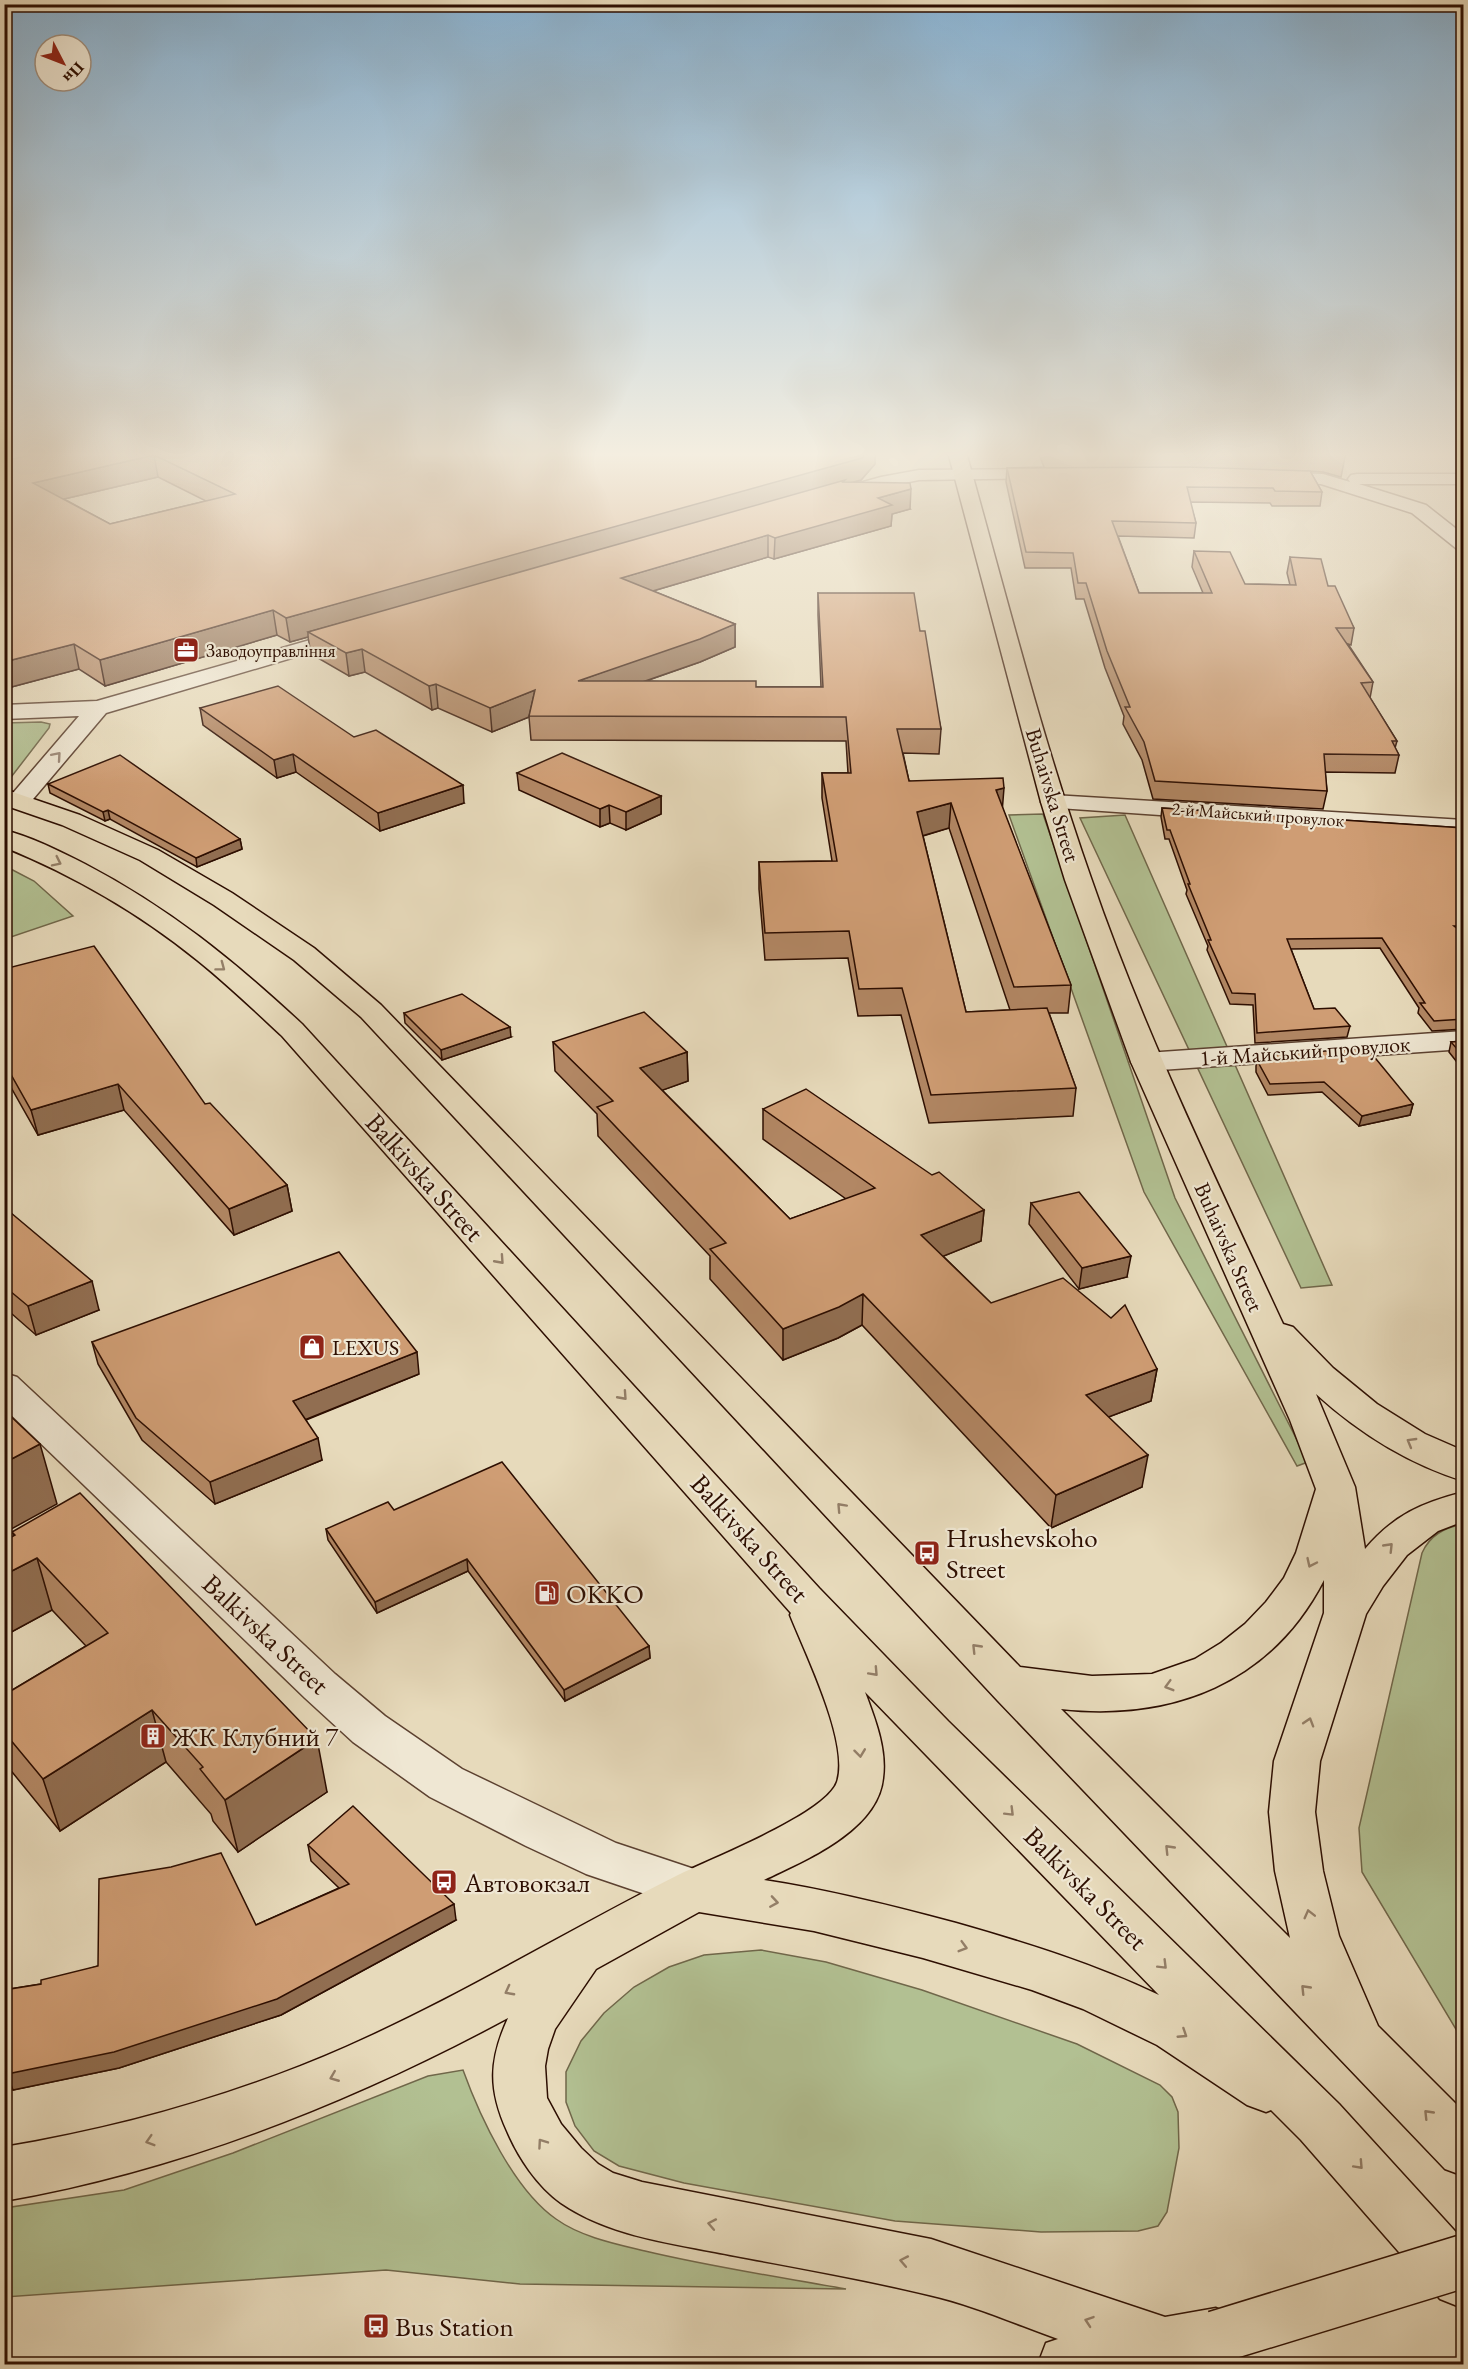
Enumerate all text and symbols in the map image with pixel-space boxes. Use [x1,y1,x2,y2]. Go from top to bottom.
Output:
north arrow [33,33,93,93]
text: Пн [59,58,89,88]
office icon: Заводоуправління [171,635,201,665]
place label: Заводоуправління [206,639,335,662]
street label: Buhaivska Street [1019,724,1087,866]
one-way arrow [50,752,61,763]
street label: 2-й Майський провулок [1171,797,1345,832]
one-way arrow [51,855,62,867]
one-way arrow [215,960,226,971]
street label: 1-й Майський провулок [1199,1029,1412,1073]
street label: Balkivska Street [358,1105,492,1249]
street label: Buhaivska Street [1188,1178,1270,1316]
one-way arrow [493,1253,504,1264]
shop icon: LEXUS [297,1332,327,1362]
place label: LEXUS [332,1333,399,1362]
one-way arrow [616,1389,627,1400]
one-way arrow [1407,1438,1417,1449]
street label: Balkivska Street [683,1466,817,1610]
one-way arrow [838,1503,849,1514]
place label: Hrushevskoho Street [946,1520,1098,1586]
bus stop icon: Hrushevskoho Street [912,1538,942,1568]
one-way arrow [1382,1543,1393,1554]
one-way arrow [1306,1557,1318,1568]
street label: Balkivska Street [195,1566,337,1702]
place label: OKKO [566,1576,644,1611]
fuel station icon: OKKO [532,1578,562,1608]
one-way arrow [972,1645,983,1656]
one-way arrow [866,1665,877,1676]
one-way arrow [1164,1679,1175,1691]
one-way arrow [1302,1717,1314,1728]
place label: ЖК Клубний 7 [171,1719,339,1754]
building icon: ЖК Клубний 7 [138,1721,168,1751]
one-way arrow [854,1748,866,1757]
one-way arrow [1002,1804,1013,1815]
street label: Balkivska Street [1017,1819,1156,1958]
one-way arrow [1166,1846,1177,1857]
place label: Автовокзал [463,1865,590,1900]
bus stop icon: Автовокзал [429,1867,459,1897]
one-way arrow [769,1896,778,1908]
one-way arrow [1303,1909,1316,1919]
one-way arrow [957,1940,968,1952]
one-way arrow [1155,1957,1166,1968]
one-way arrow [504,1984,515,1995]
one-way arrow [1301,1986,1312,1996]
one-way arrow [1177,2026,1187,2038]
one-way arrow [329,2069,339,2082]
one-way arrow [1425,2111,1436,2122]
one-way arrow [145,2134,156,2146]
one-way arrow [538,2139,549,2150]
one-way arrow [1352,2158,1363,2169]
one-way arrow [708,2218,718,2231]
one-way arrow [899,2255,909,2268]
place label: Bus Station [395,2309,514,2344]
bus stop icon: Bus Station [361,2311,391,2341]
one-way arrow [1084,2315,1095,2328]

